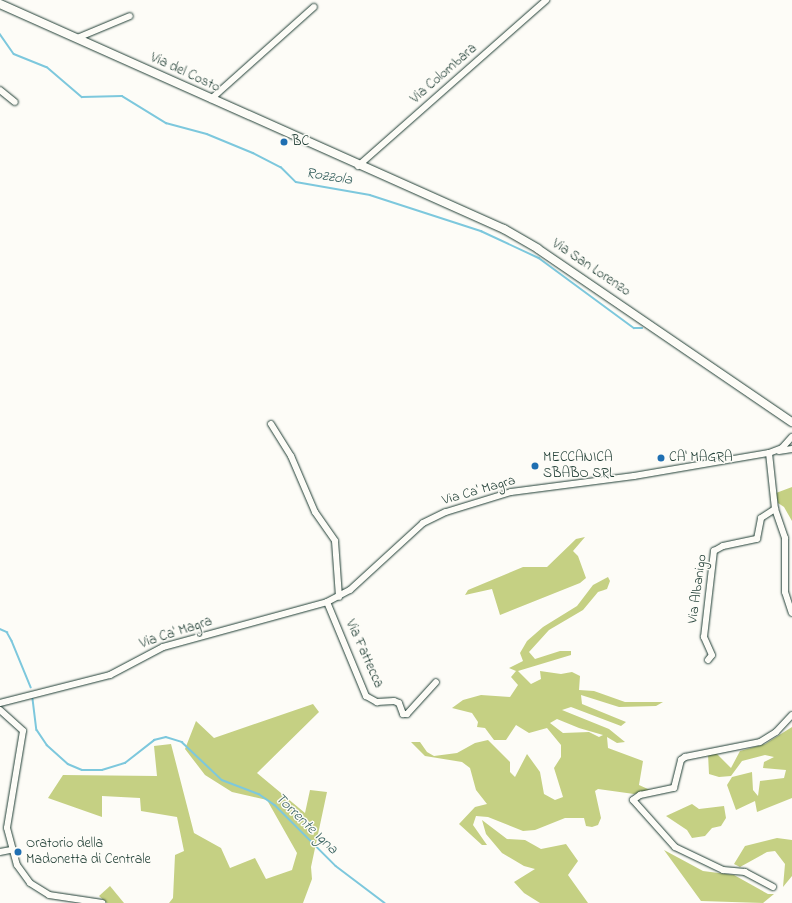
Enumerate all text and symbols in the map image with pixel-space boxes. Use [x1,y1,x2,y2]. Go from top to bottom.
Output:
street label: Via Colombara [407,41,481,107]
street label: Via del Costo [147,50,223,96]
place label: BC [292,134,309,150]
marker: BC [279,137,289,147]
water label: Rozzola [305,164,353,190]
street label: Via San Lorenzo [549,236,633,300]
place label: MECCANICA SBABO SRL [543,450,614,482]
place label: CA' MAGRA [669,450,733,466]
marker: CA' MAGRA [656,453,666,463]
marker: MECCANICA SBABO SRL [530,461,540,471]
street label: Via Ca' Magra [440,473,518,509]
street label: Via Albanigo [685,553,711,625]
street label: Via Ca' Magra [138,613,214,653]
street label: Via Fattecca [341,617,387,691]
water label: Torrente Igna [271,790,341,858]
place label: Oratorio della Madonetta di Centrale [26,836,151,868]
marker: Oratorio della Madonetta di Centrale [13,847,23,857]

